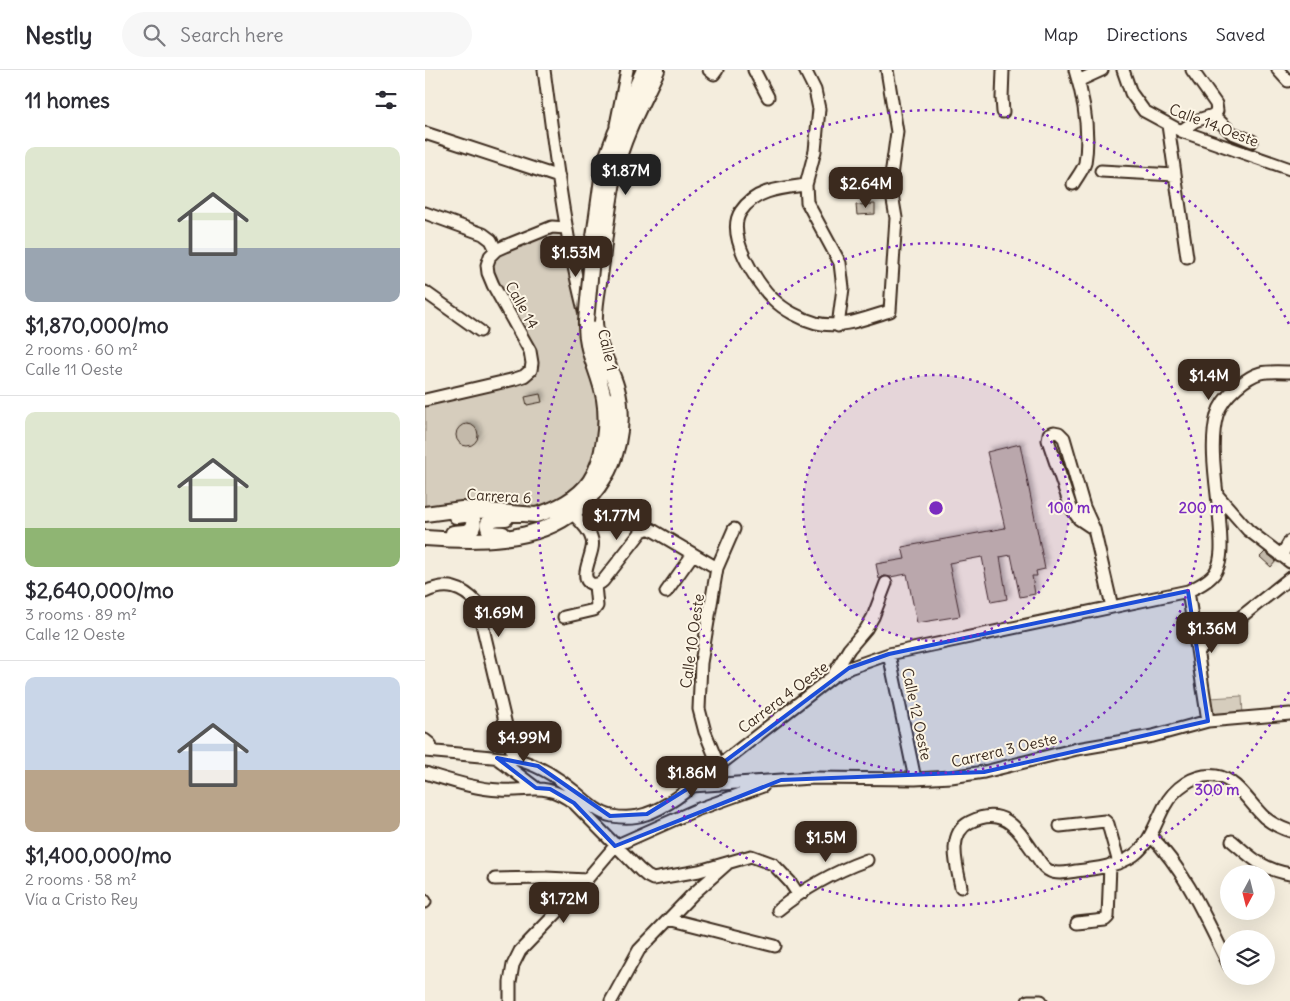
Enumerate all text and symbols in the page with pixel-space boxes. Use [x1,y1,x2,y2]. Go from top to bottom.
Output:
search box [122,12,472,57]
text: Nestly [25,20,92,50]
icon: search [140,21,168,49]
text: Search here [180,23,283,47]
text: Map [1043,23,1078,46]
text: Directions [1106,23,1188,46]
text: Saved [1216,23,1265,46]
icon: filters [372,86,400,114]
text: 11 homes [25,87,110,114]
street label: Calle 14 Oeste [1167,99,1261,151]
pin: $1.87M [585,154,667,196]
text: $1.87M [602,160,650,180]
pin: $2.64M [825,166,907,209]
text: $2.64M [840,173,892,193]
icon: home [168,179,258,269]
pin: $1.53M [535,236,617,278]
text: $1.53M [551,242,601,262]
street label: Calle 14 [501,278,543,332]
text: $1,870,000/mo [25,312,168,339]
street label: Calle 1 [594,327,622,373]
text: 2 rooms · 60 m² [25,339,138,359]
pin: $1.4M [1174,358,1244,401]
text: Calle 11 Oeste [25,359,123,379]
text: $1.4M [1189,365,1229,385]
icon: home [168,445,258,535]
street label: Carrera 6 [466,485,532,507]
pin: $1.77M [576,498,658,541]
text: 100 m [1048,498,1090,517]
text: 200 m [1179,498,1223,517]
centre of rings [927,499,945,517]
text: $1.77M [594,505,640,525]
text: $2,640,000/mo [25,577,174,604]
street label: Calle 10 Oeste [676,592,708,690]
pin: $1.69M [458,596,540,638]
text: $1.69M [474,602,524,622]
text: 3 rooms · 89 m² [25,604,137,624]
pin: $1.36M [1171,612,1253,654]
text: $1.36M [1187,618,1237,638]
text: Calle 12 Oeste [25,624,125,644]
street label: Carrera 4 Oeste [734,657,832,737]
street label: Calle 12 Oeste [898,666,936,762]
icon: home [168,710,258,800]
pin: $4.99M [483,720,565,763]
text: $4.99M [498,727,550,747]
street label: Carrera 3 Oeste [949,729,1059,771]
pin: $1.86M [651,756,733,798]
text: $1.86M [667,762,717,782]
text: 300 m [1195,780,1240,799]
pin: $1.5M [791,820,861,863]
text: $1.5M [806,827,846,847]
text: $1,400,000/mo [25,842,172,869]
north arrow [1220,865,1275,920]
map controls [1220,865,1275,985]
text: 2 rooms · 58 m² [25,869,137,889]
pin: $1.72M [523,882,605,924]
text: $1.72M [540,888,588,908]
text: Vía a Cristo Rey [25,889,138,909]
button: layers [1220,930,1275,985]

